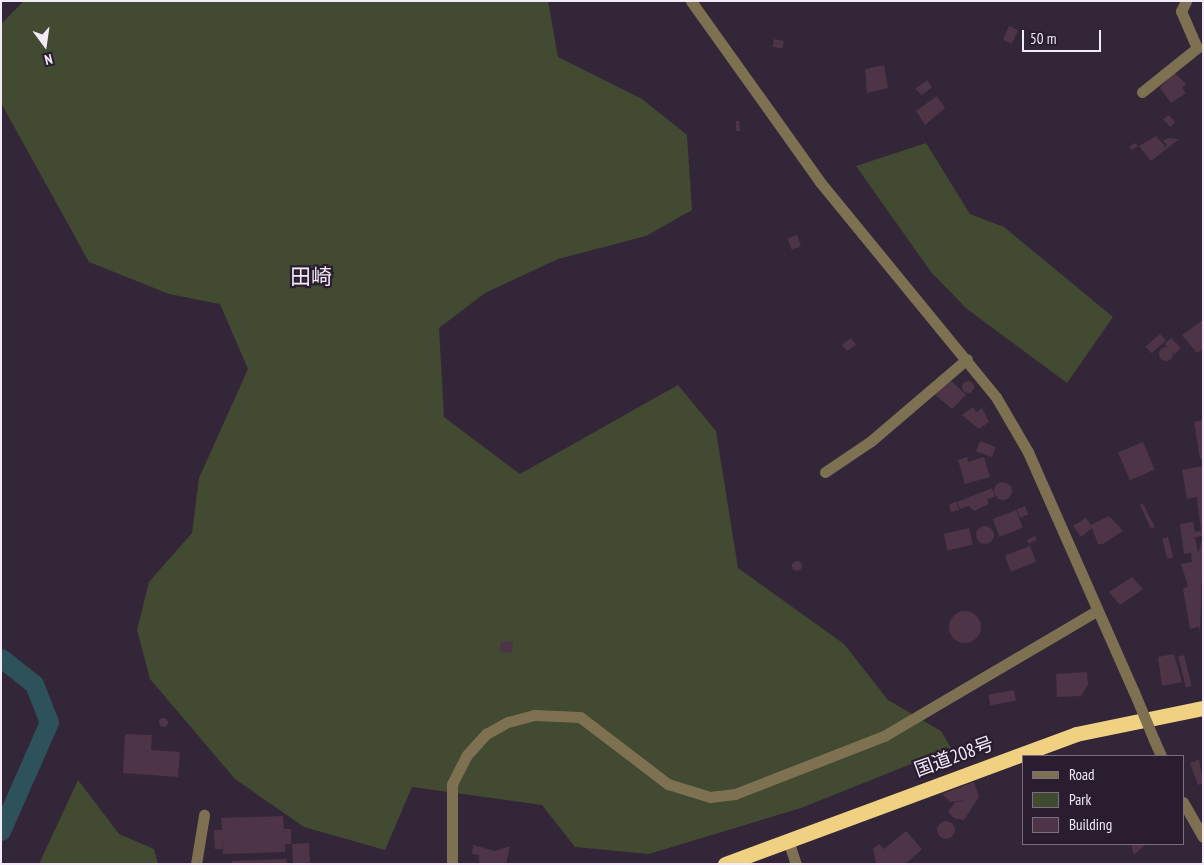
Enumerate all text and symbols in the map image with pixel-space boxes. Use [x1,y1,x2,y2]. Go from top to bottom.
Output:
north arrow [20,20,70,70]
scale bar [1024,20,1103,52]
text: 50 m [1030,29,1056,48]
text: N [43,50,54,69]
district label: 田崎 [290,264,332,290]
street label: 国道208号 [911,732,997,782]
legend [1022,755,1184,845]
text: Road [1069,765,1095,784]
text: Park [1069,790,1091,809]
text: Building [1069,815,1112,834]

